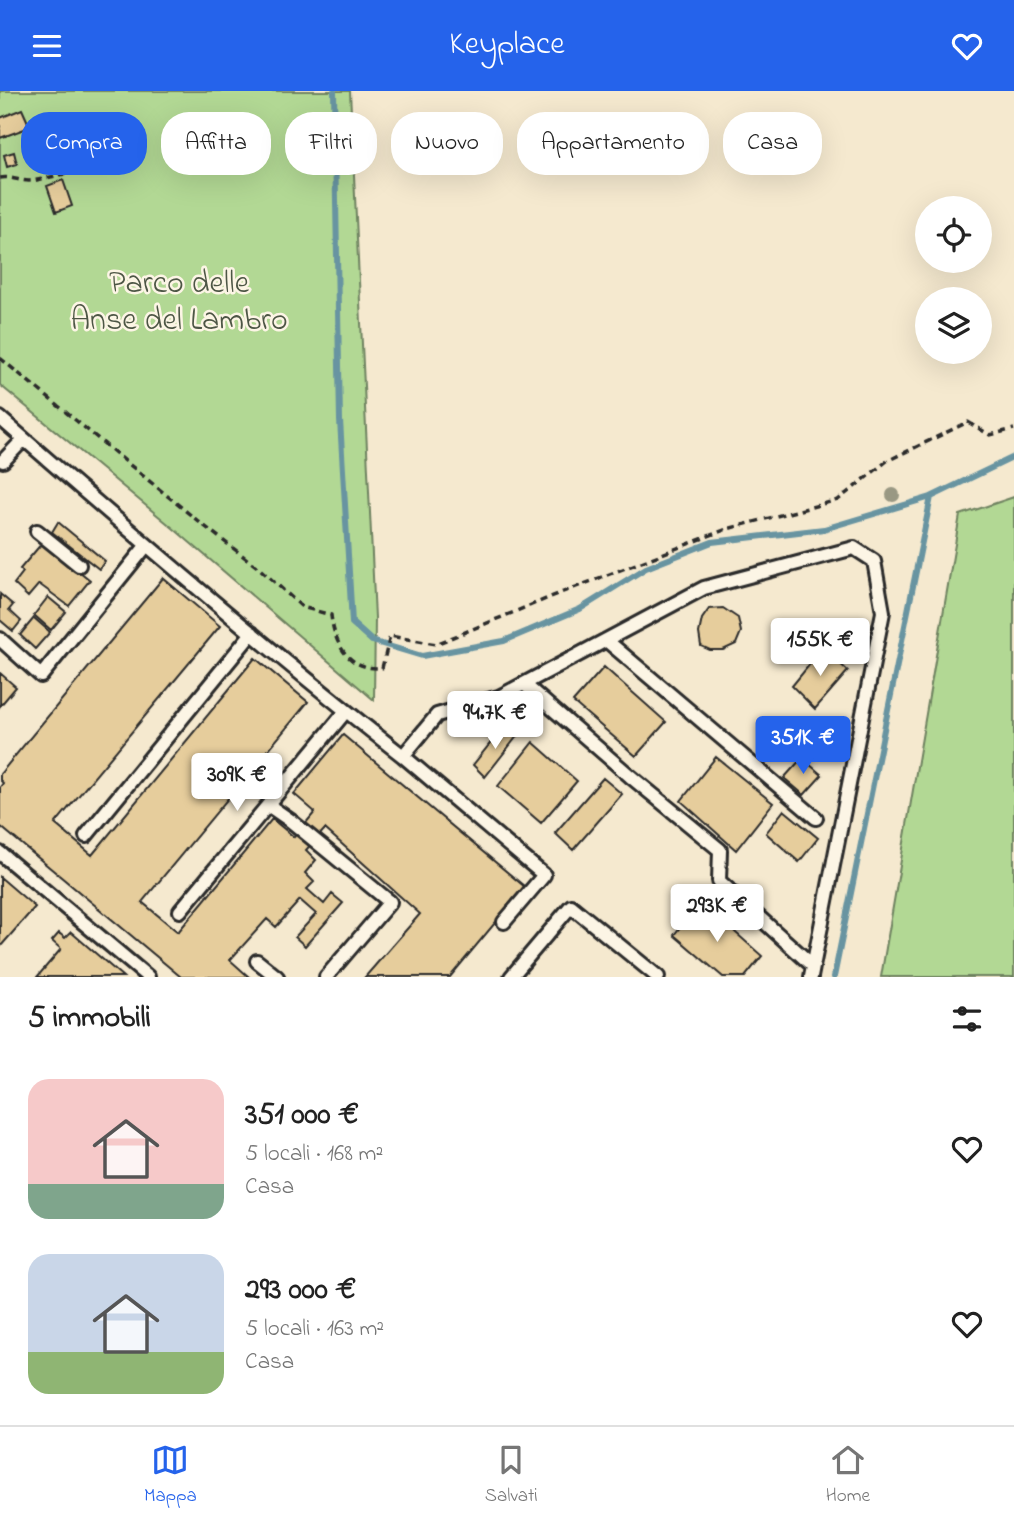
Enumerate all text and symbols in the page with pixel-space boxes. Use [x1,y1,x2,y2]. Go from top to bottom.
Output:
text: Keyplace [449,22,565,69]
icon: menu [28,27,66,65]
icon: heart [948,27,986,65]
chip: Compra [21,112,147,175]
chip: Affitta [161,112,271,175]
chip: Filtri [285,112,377,175]
chip: Nuovo [391,112,503,175]
chip: Appartamento [517,112,709,175]
chip: Casa [723,112,822,175]
map controls [915,196,992,364]
button: locate [915,196,992,273]
park label: Parco delle Anse del Lambro [70,261,288,345]
button: layers [915,287,992,364]
pin: 155K € [763,619,877,678]
text: 155K € [787,624,853,657]
pin: 94.7K € [430,691,560,751]
text: 94.7K € [463,697,527,730]
pin: 351K € [746,717,860,776]
text: 351K € [772,722,834,755]
pin: 309K € [180,753,294,813]
text: 309K € [207,759,267,792]
pin: 293K € [660,885,774,944]
text: 293K € [687,890,747,923]
text: 5 immobili [28,997,151,1041]
icon: filters [948,1000,986,1038]
text: 351 000 € [245,1094,359,1138]
icon: home [84,1107,168,1191]
icon: heart [948,1130,986,1168]
text: 5 locali · 168 m² [245,1138,383,1171]
text: Casa [245,1171,294,1204]
text: 293 000 € [245,1269,356,1313]
icon: home [84,1282,168,1366]
icon: heart [948,1305,986,1343]
text: 5 locali · 163 m² [245,1313,384,1346]
text: Casa [245,1346,294,1379]
tab: Mappa [144,1441,197,1510]
tab: Salvati [485,1441,538,1510]
tab: Home [826,1441,870,1510]

